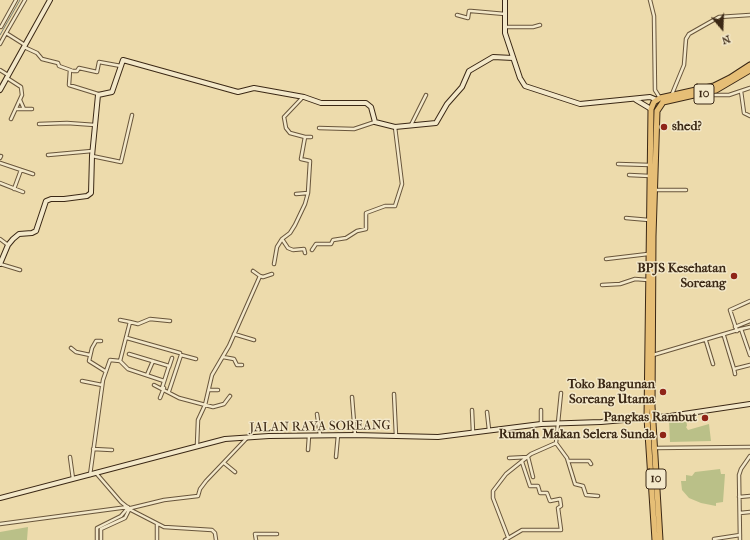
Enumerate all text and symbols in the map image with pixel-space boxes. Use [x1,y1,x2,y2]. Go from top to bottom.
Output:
north arrow [702,8,742,48]
text: N [720,32,732,47]
road number: 10 [694,84,714,104]
place label: shed? [672,119,702,135]
marker: shed? [659,122,669,132]
place label: BPJS Kesehatan Soreang [637,261,726,292]
marker: BPJS Kesehatan Soreang [729,271,739,281]
place label: Toko Bangunan Soreang Utama [567,377,655,408]
marker: Toko Bangunan Soreang Utama [658,387,668,397]
place label: Pangkas Rambut [603,410,697,426]
marker: Pangkas Rambut [700,413,710,423]
street label: JALAN RAYA SOREANG [249,418,391,436]
place label: Rumah Makan Selera Sunda [499,427,655,443]
marker: Rumah Makan Selera Sunda [658,430,668,440]
road number: 10 [646,469,666,489]

